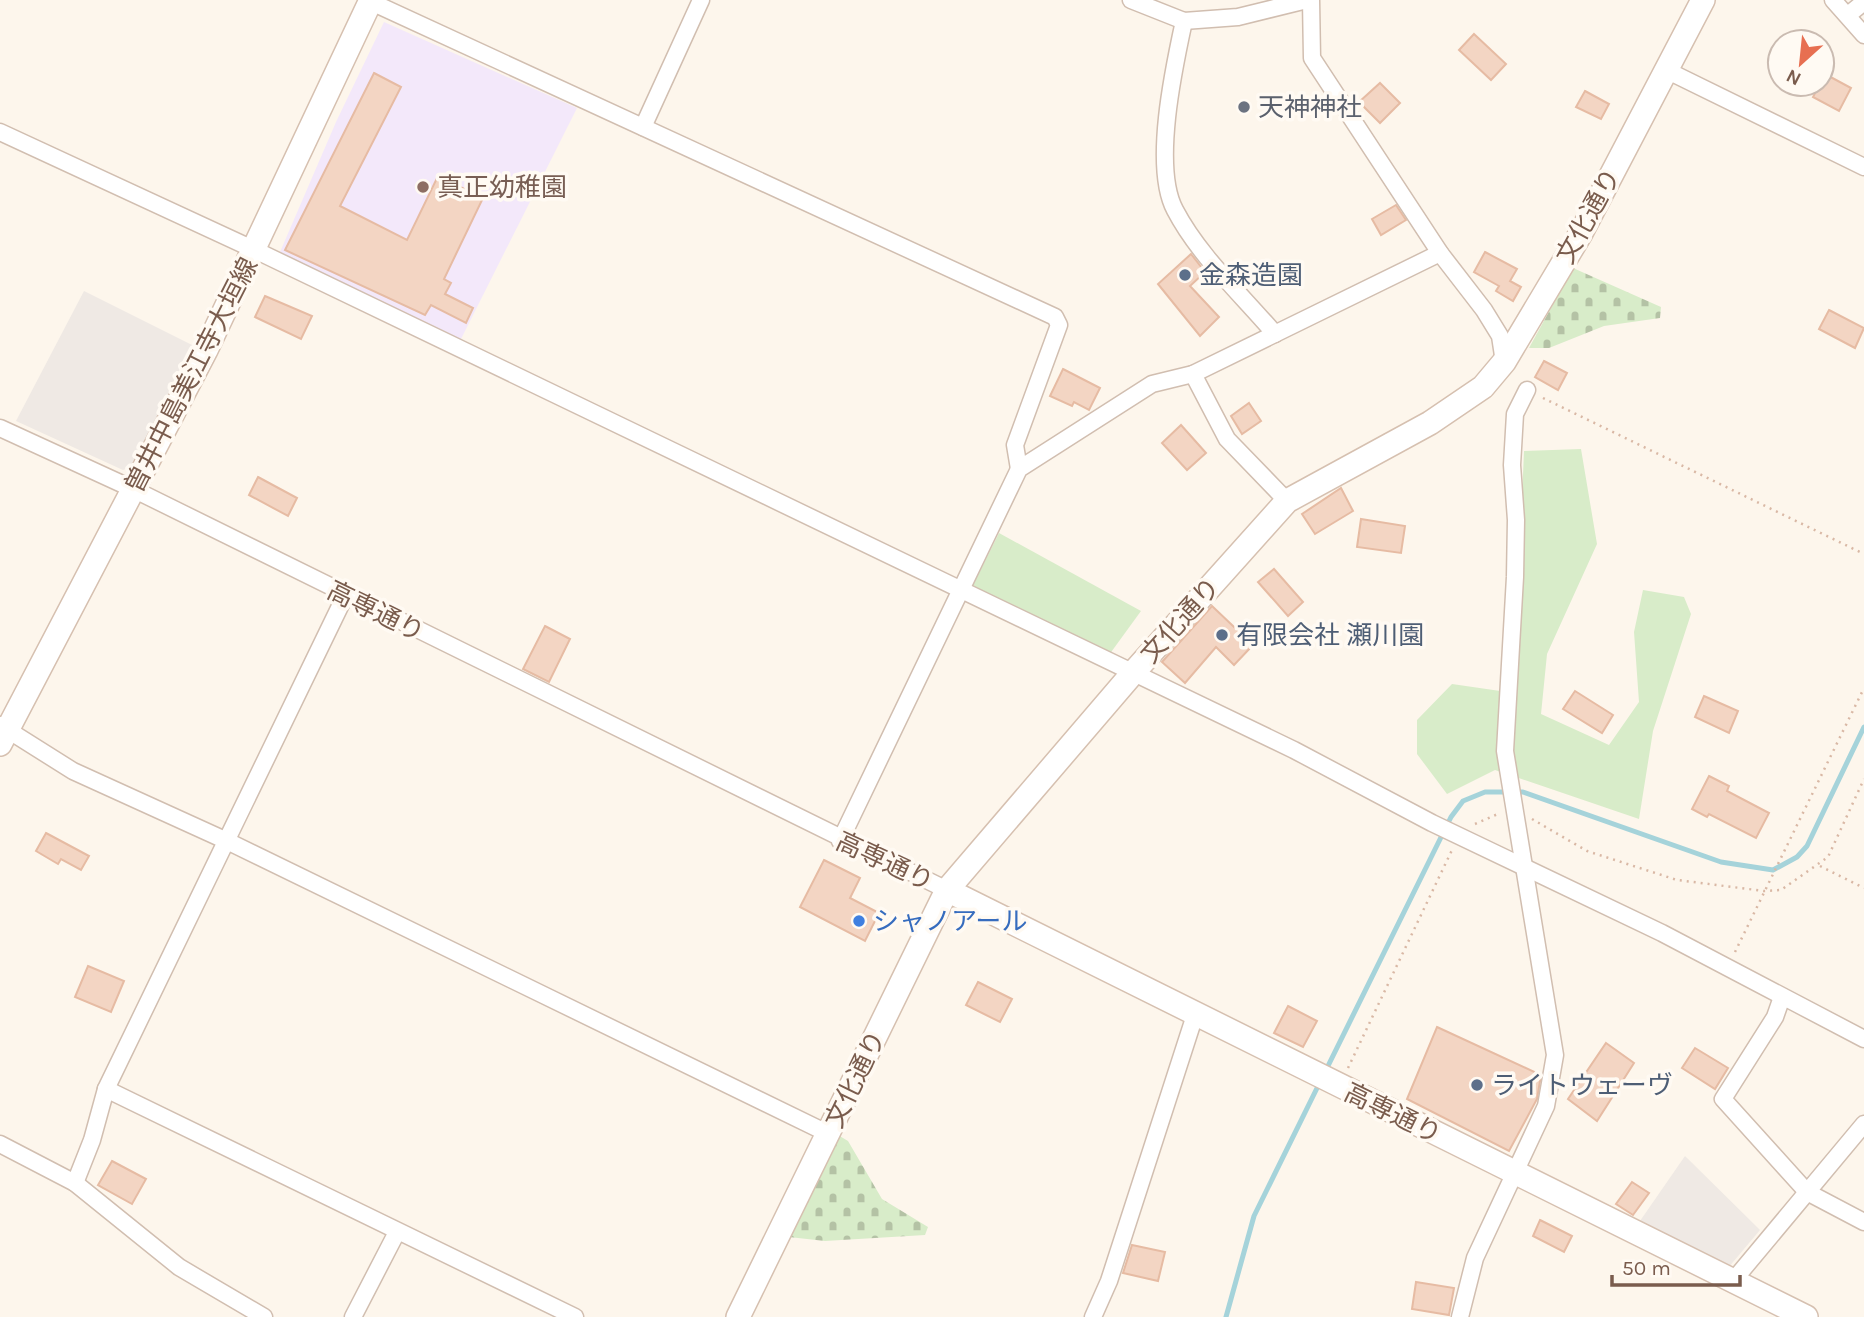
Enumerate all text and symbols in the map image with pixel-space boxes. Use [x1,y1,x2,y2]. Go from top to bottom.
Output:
north arrow [1766,28,1836,98]
text: N [1783,64,1805,90]
place label: 天神神社 [1258,92,1362,123]
marker: 天神神社 [1236,99,1252,115]
street label: 文化通り [1550,163,1627,269]
place label: 真正幼稚園 [437,172,567,203]
marker: 真正幼稚園 [415,179,431,195]
street label: 曽井中島美江寺大垣線 [119,252,264,498]
place label: 金森造園 [1199,260,1303,291]
marker: 金森造園 [1177,267,1193,283]
street label: 文化通り [1134,571,1227,669]
street label: 高専通り [322,575,429,648]
place label: 有限会社 瀬川園 [1236,620,1424,651]
marker: 有限会社 瀬川園 [1214,627,1230,643]
street label: 高専通り [831,825,938,897]
place label: シャノアール [873,906,1027,937]
marker: シャノアール [851,913,867,929]
street label: 文化通り [819,1026,892,1133]
place label: ライトウェーヴ [1491,1070,1673,1101]
street label: 高専通り [1339,1077,1446,1150]
marker: ライトウェーヴ [1469,1077,1485,1093]
scale bar [1612,1244,1740,1288]
text: 50 m [1622,1256,1671,1280]

